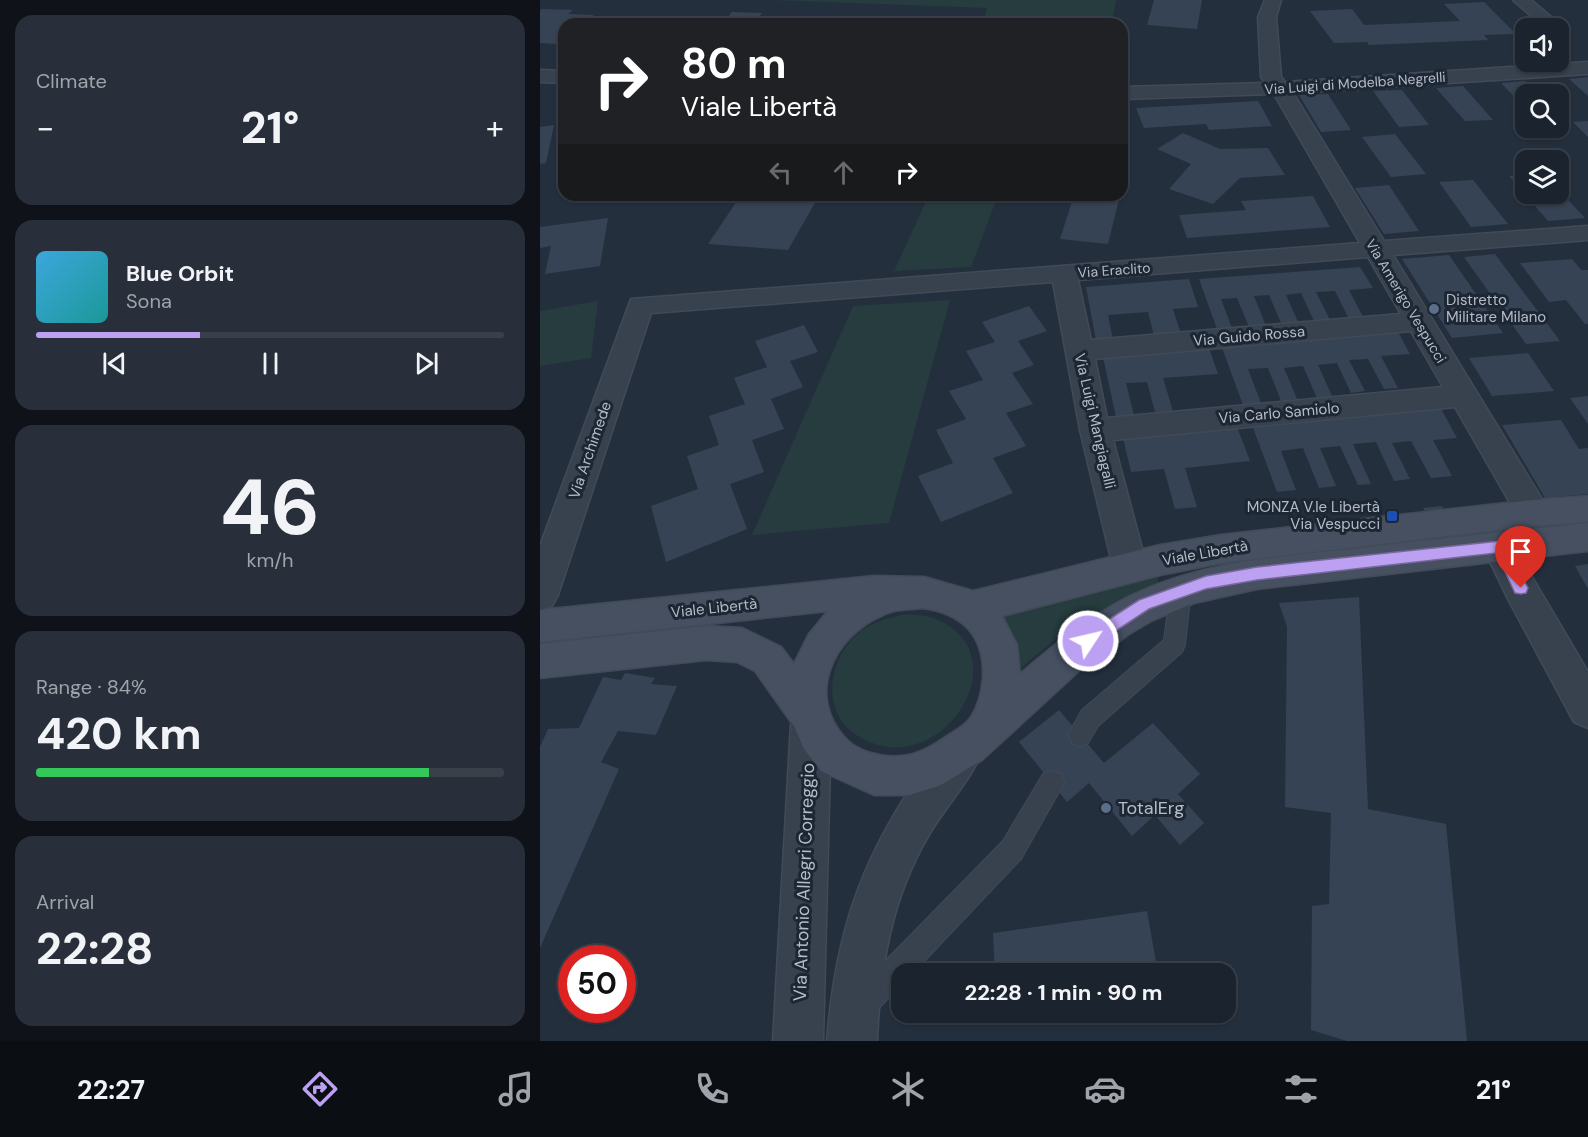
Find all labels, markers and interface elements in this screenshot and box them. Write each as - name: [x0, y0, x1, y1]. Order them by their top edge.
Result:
- map controls: [1515, 18, 1569, 204]
- button: sound: [1515, 18, 1569, 72]
- text: 80 m: [681, 36, 787, 91]
- icon: right: [582, 42, 660, 120]
- text: Climate: [36, 68, 107, 94]
- street label: Via Luigi di Modelba Negrelli: [1264, 68, 1446, 98]
- button: search: [1515, 84, 1569, 138]
- text: Viale Libertà: [681, 89, 837, 124]
- text: 21°: [241, 98, 299, 157]
- text: −: [36, 106, 54, 149]
- text: +: [486, 106, 504, 149]
- button: layers: [1515, 150, 1569, 204]
- icon: left: [764, 156, 797, 189]
- icon: ahead: [827, 156, 860, 189]
- icon: right: [890, 156, 923, 189]
- street label: Via Amerigo Vespucci: [1362, 236, 1450, 366]
- street label: Via Eraclito: [1077, 258, 1151, 282]
- text: Blue Orbit: [126, 259, 234, 288]
- text: Sona: [126, 288, 172, 314]
- place label: Distretto Militare Milano: [1446, 290, 1546, 327]
- marker: Distretto Militare Milano: [1427, 302, 1441, 316]
- street label: Via Guido Rossa: [1192, 321, 1306, 351]
- icon: previous: [98, 347, 131, 380]
- icon: pause: [254, 347, 287, 380]
- icon: next: [410, 347, 443, 380]
- street label: Via Luigi Mangiagalli: [1070, 351, 1120, 491]
- street label: Via Carlo Samiolo: [1218, 398, 1340, 428]
- street label: Via Archimede: [564, 399, 616, 501]
- text: 46: [220, 457, 320, 558]
- place label: MONZA V.le Libertà Via Vespucci: [1247, 497, 1380, 534]
- marker: MONZA V.le Libertà Via Vespucci: [1385, 509, 1399, 523]
- pin: [1495, 526, 1546, 588]
- icon: arrive: [1504, 535, 1537, 568]
- street label: Viale Libertà: [1161, 536, 1249, 570]
- text: km/h: [246, 547, 294, 573]
- street label: Viale Libertà: [670, 594, 758, 622]
- position arrow: [1056, 609, 1120, 673]
- text: Range · 84%: [36, 674, 147, 700]
- text: 420 km: [36, 704, 202, 763]
- street label: Via Antonio Allegri Correggio: [788, 762, 820, 1002]
- place label: TotalErg: [1118, 796, 1184, 820]
- marker: TotalErg: [1099, 801, 1113, 815]
- text: Arrival: [36, 889, 94, 915]
- text: 22:28: [36, 919, 154, 978]
- speed limit sign: 50: [558, 945, 636, 1023]
- text: 22:28 · 1 min · 90 m: [964, 978, 1163, 1007]
- icon: directions: [299, 1068, 341, 1110]
- icon: music: [495, 1068, 537, 1110]
- icon: phone: [691, 1068, 733, 1110]
- icon: climate: [887, 1068, 929, 1110]
- icon: car: [1084, 1068, 1126, 1110]
- icon: filters: [1280, 1068, 1322, 1110]
- text: 22:27: [77, 1072, 145, 1107]
- text: 21°: [1476, 1072, 1511, 1107]

